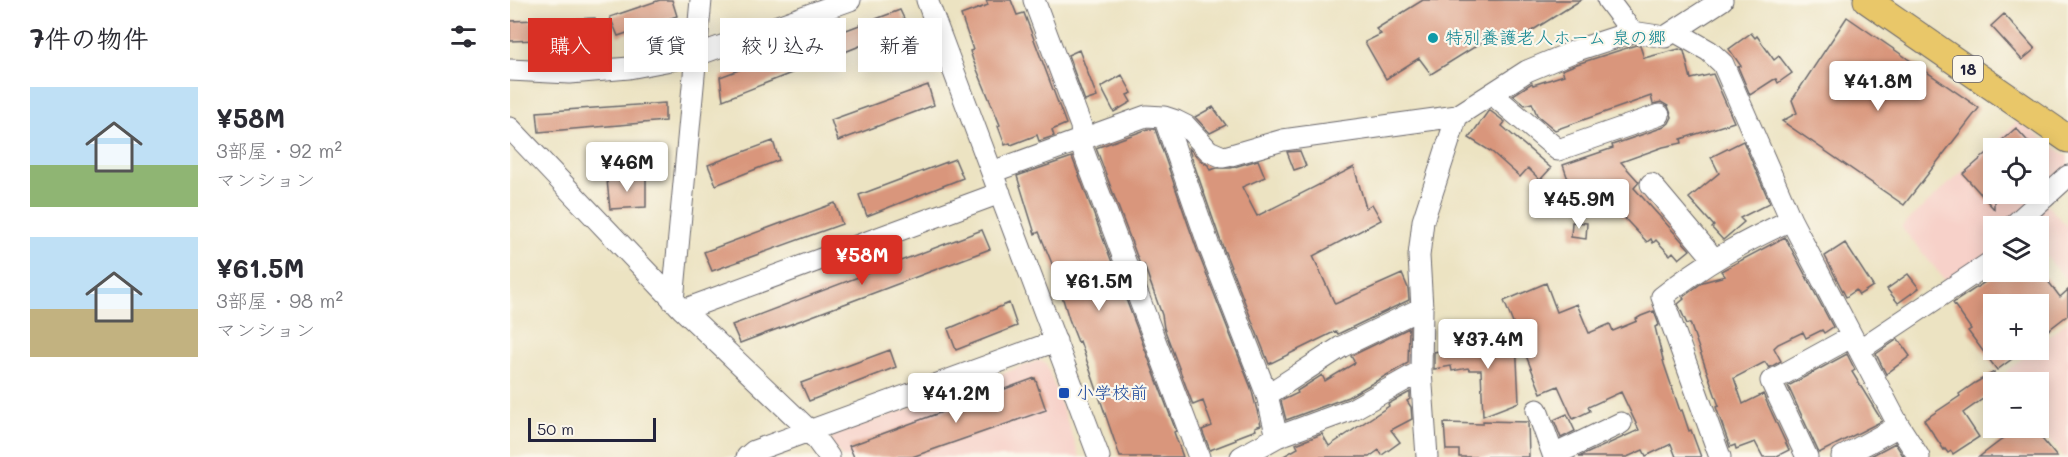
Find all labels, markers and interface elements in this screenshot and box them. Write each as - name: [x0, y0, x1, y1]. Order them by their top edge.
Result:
- chip: 購入: [528, 18, 612, 72]
- chip: 賃貸: [624, 18, 708, 72]
- chip: 絞り込み: [720, 18, 846, 72]
- chip: 新着: [858, 18, 942, 72]
- icon: filters: [447, 20, 480, 53]
- text: 7件の物件: [30, 21, 148, 55]
- place label: 特別養護老人ホーム 泉の郷: [1445, 25, 1666, 49]
- marker: 特別養護老人ホーム 泉の郷: [1426, 31, 1440, 45]
- road number: 18: [1953, 56, 1983, 82]
- pin: ¥41.8M: [1829, 61, 1927, 112]
- text: ¥41.8M: [1843, 67, 1913, 93]
- text: ¥58M: [216, 101, 285, 135]
- icon: home: [78, 111, 150, 183]
- text: 3部屋 · 92 m²: [216, 137, 342, 163]
- map controls: [1983, 138, 2049, 438]
- button: locate: [1983, 138, 2049, 204]
- pin: ¥46M: [591, 142, 663, 193]
- text: ¥46M: [600, 148, 654, 174]
- text: マンション: [216, 166, 315, 192]
- pin: ¥45.9M: [1530, 179, 1628, 230]
- text: ¥45.9M: [1543, 185, 1615, 211]
- button: layers: [1983, 216, 2049, 282]
- pin: ¥58M: [826, 235, 898, 286]
- text: ¥58M: [835, 241, 889, 267]
- text: ¥61.5M: [216, 251, 305, 285]
- icon: home: [78, 261, 150, 333]
- pin: ¥61.5M: [1050, 261, 1148, 312]
- text: ¥61.5M: [1065, 267, 1133, 293]
- text: 3部屋 · 98 m²: [216, 287, 343, 313]
- button: +: [1983, 294, 2049, 360]
- text: マンション: [216, 316, 315, 342]
- pin: ¥37.4M: [1439, 319, 1537, 370]
- text: ¥37.4M: [1452, 325, 1524, 351]
- button: −: [1983, 372, 2049, 438]
- pin: ¥41.2M: [907, 373, 1005, 424]
- text: ¥41.2M: [922, 379, 990, 405]
- place label: 小学校前: [1076, 380, 1148, 404]
- marker: 小学校前: [1057, 386, 1071, 400]
- scale bar: [528, 415, 656, 442]
- text: 50 m: [537, 418, 574, 439]

